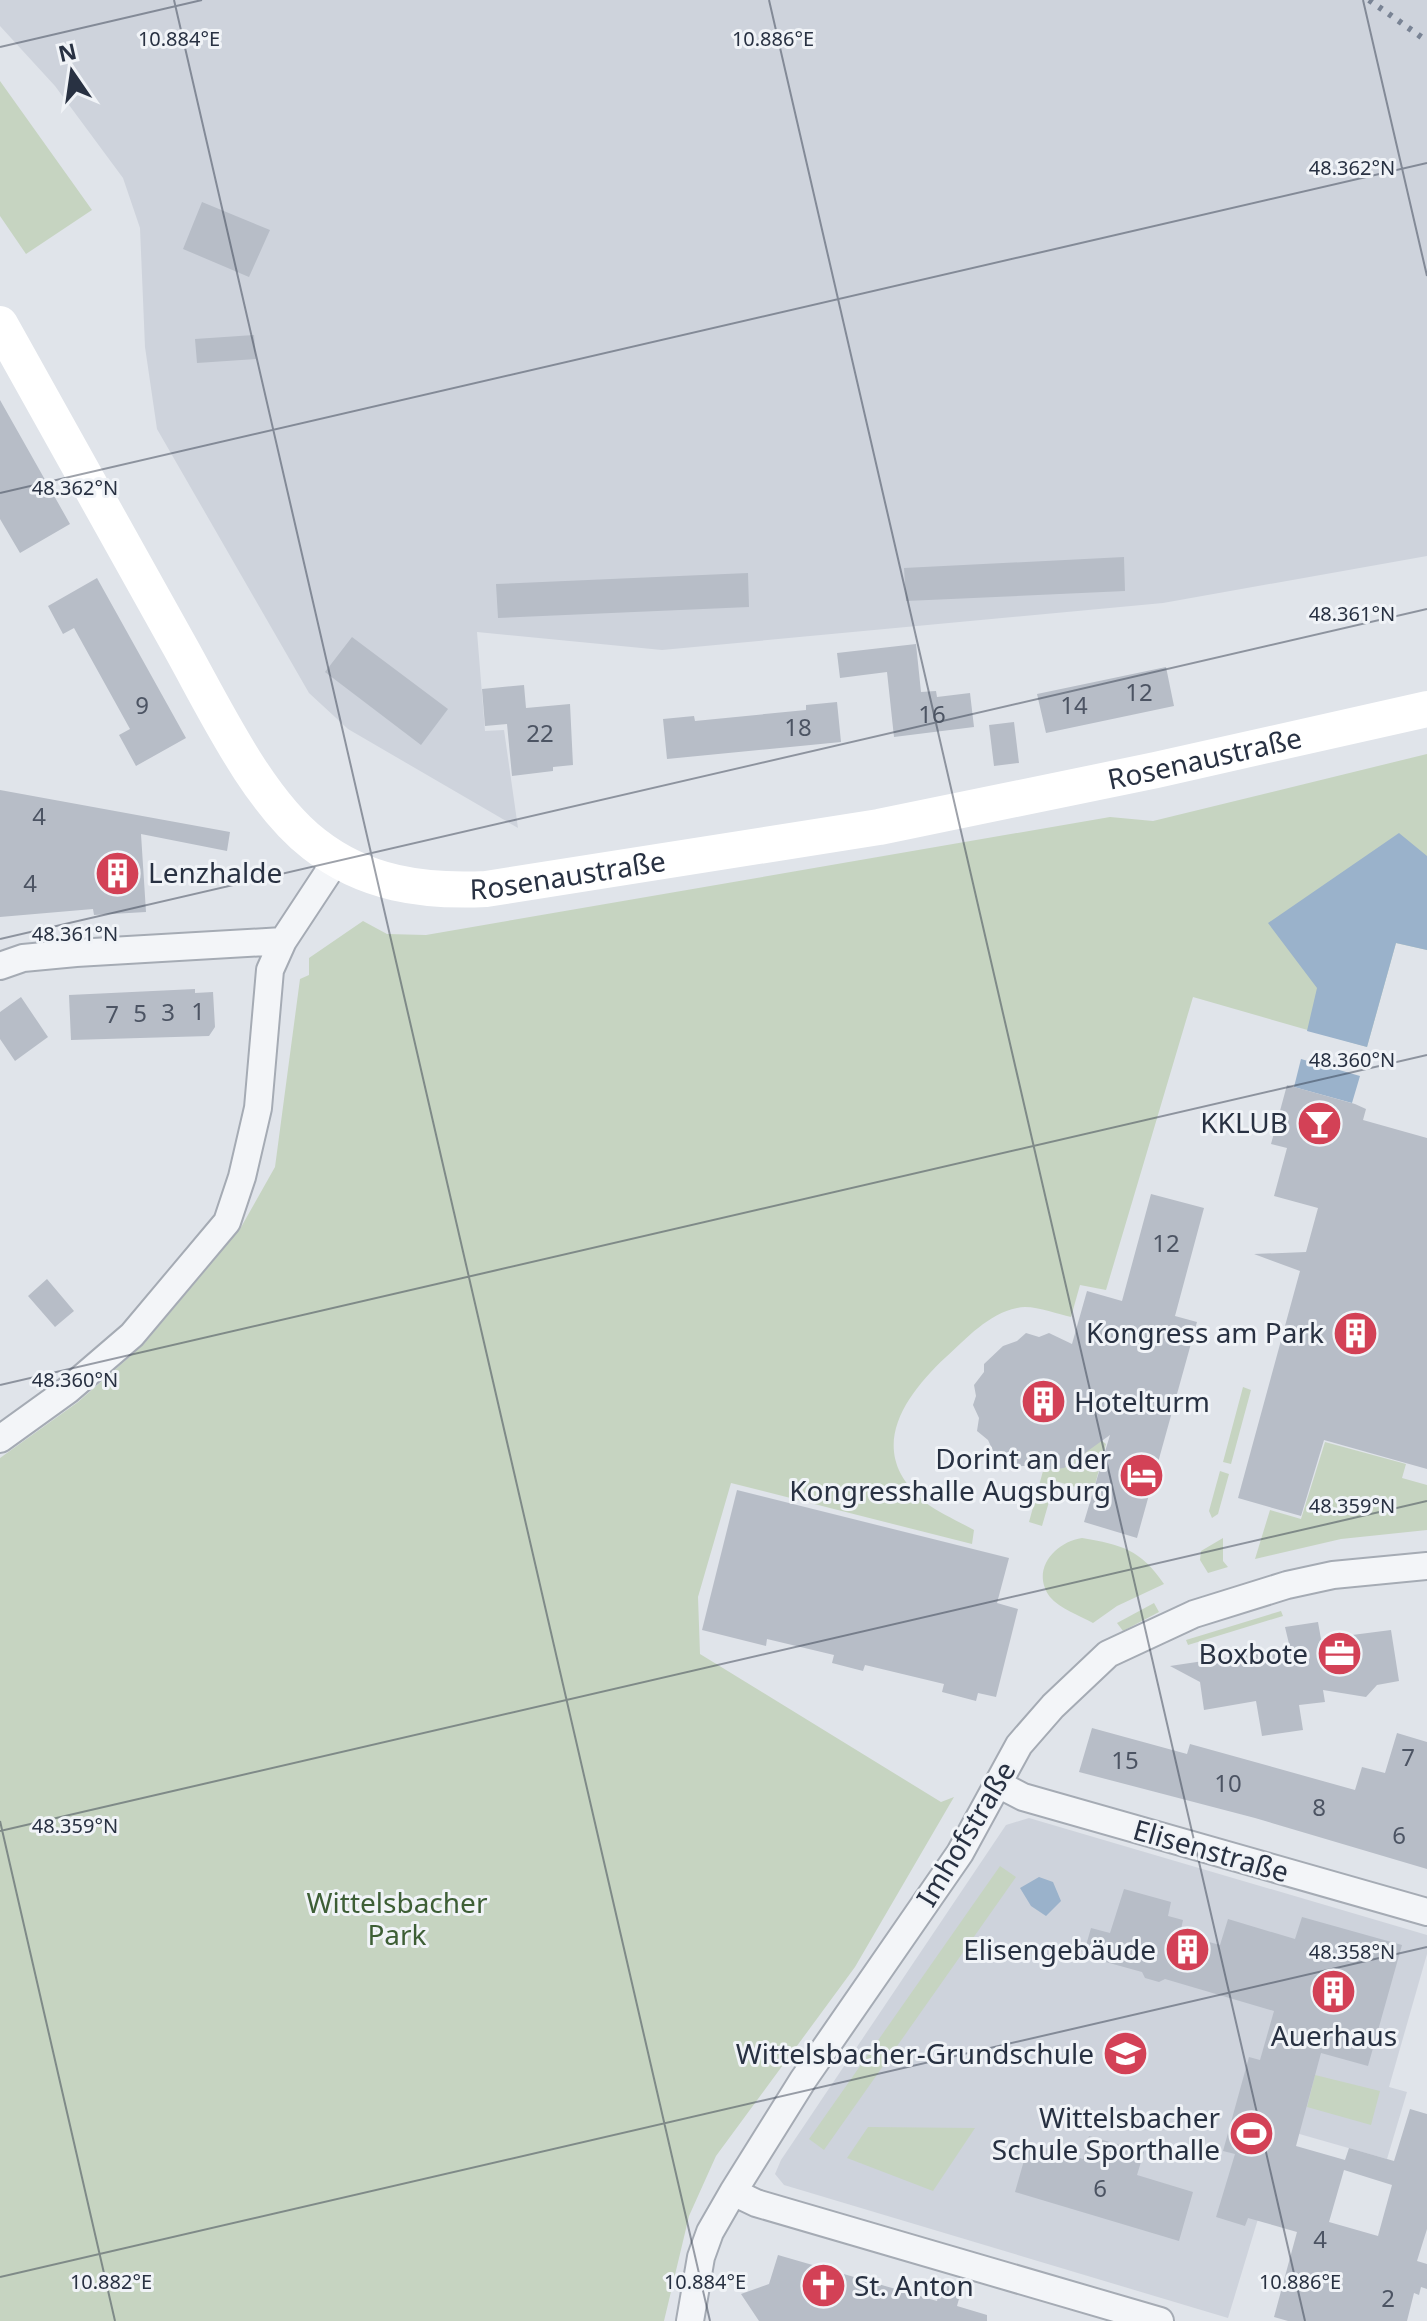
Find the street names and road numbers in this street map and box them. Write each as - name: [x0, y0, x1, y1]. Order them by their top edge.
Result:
- street label: Rosenaustraße: [1104, 718, 1305, 797]
- street label: Rosenaustraße: [469, 841, 668, 908]
- street label: Imhofstraße: [907, 1754, 1023, 1913]
- street label: Elisenstraße: [1129, 1810, 1294, 1890]

